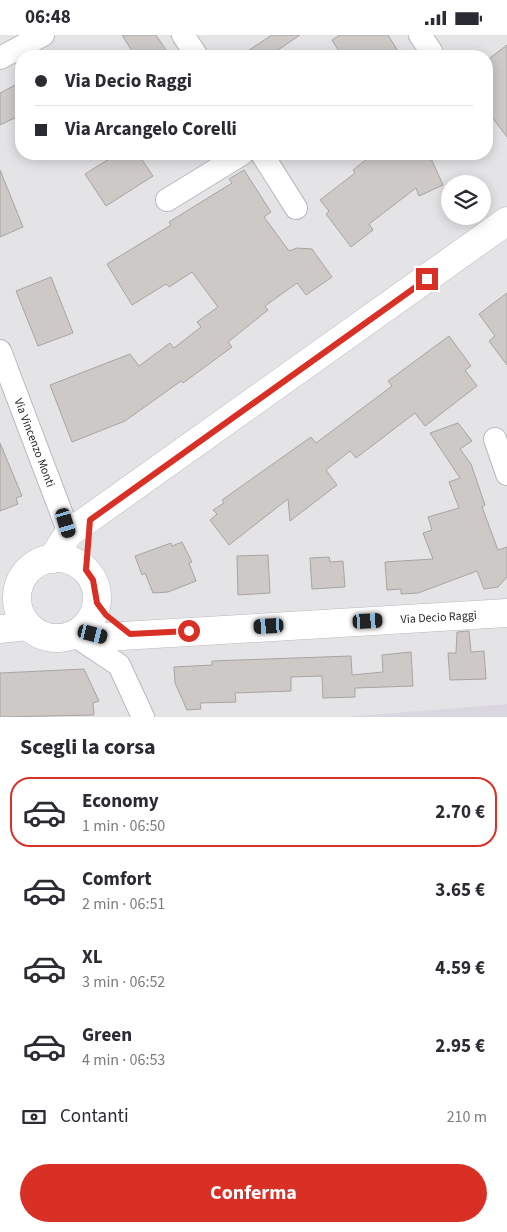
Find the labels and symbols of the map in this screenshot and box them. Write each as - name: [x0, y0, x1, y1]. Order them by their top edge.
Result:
- route end: [416, 268, 438, 290]
- street label: Via Vincenzo Monti: [10, 396, 59, 490]
- car: [54, 506, 77, 540]
- street label: Via Decio Raggi: [400, 607, 477, 628]
- car: [352, 613, 383, 629]
- car: [253, 618, 284, 634]
- route start: [178, 620, 200, 642]
- car: [76, 623, 109, 645]

